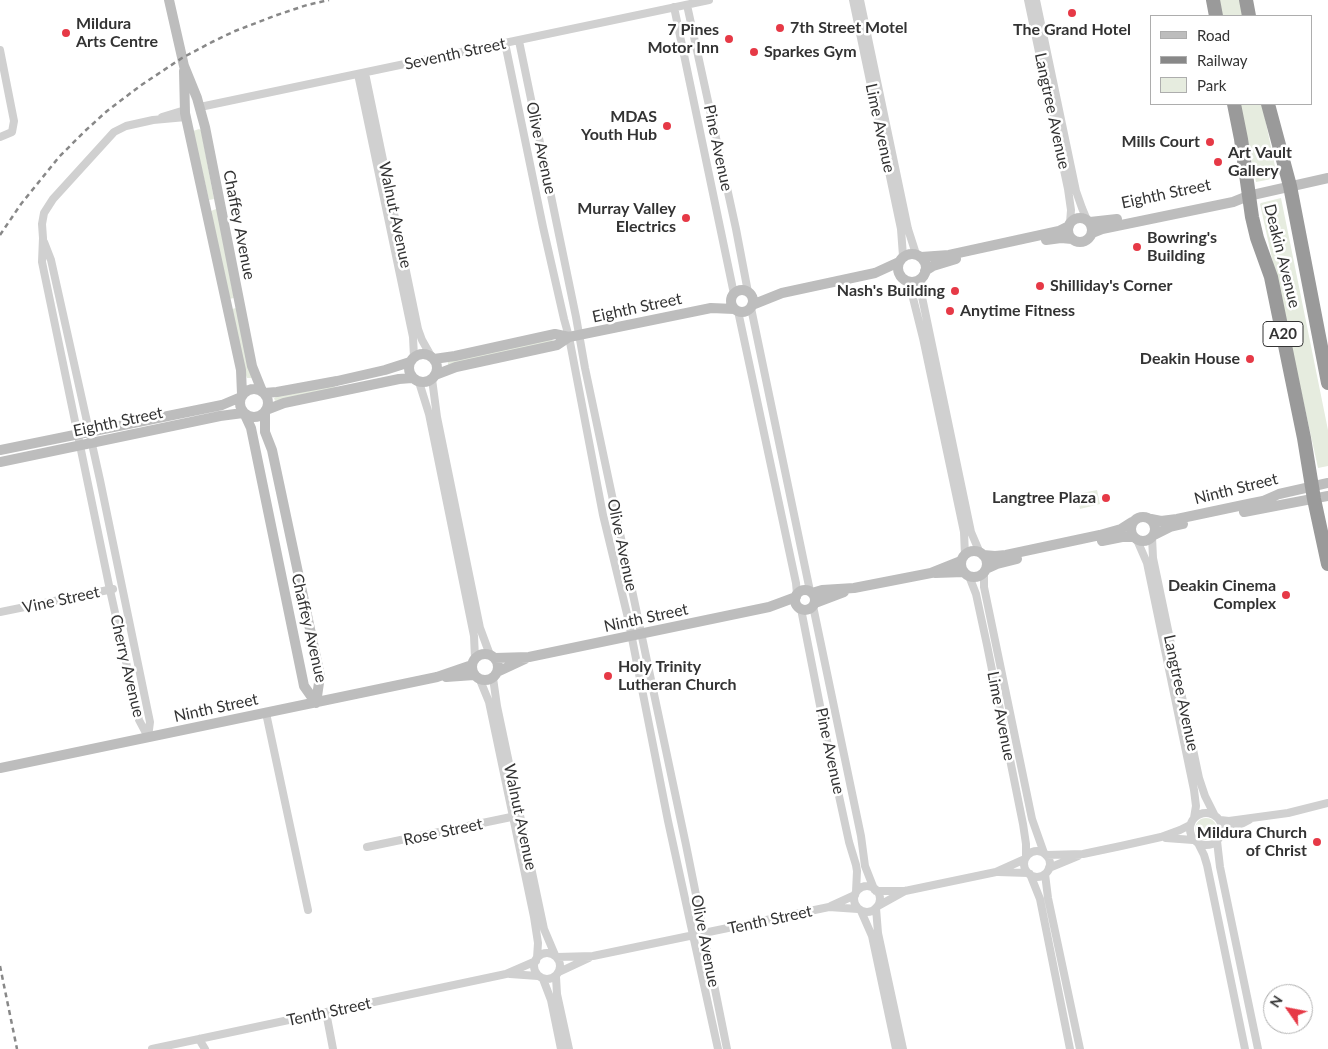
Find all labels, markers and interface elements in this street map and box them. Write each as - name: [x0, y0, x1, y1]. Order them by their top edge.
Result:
- marker: The Grand Hotel: [1066, 7, 1078, 19]
- place label: Mildura Arts Centre: [76, 14, 158, 52]
- legend: [1150, 15, 1313, 105]
- place label: 7th Street Motel: [790, 18, 907, 38]
- place label: 7 Pines Motor Inn: [647, 20, 719, 58]
- place label: The Grand Hotel: [1013, 20, 1131, 40]
- marker: 7th Street Motel: [774, 22, 786, 34]
- text: Road: [1197, 26, 1230, 44]
- marker: Mildura Arts Centre: [60, 27, 72, 39]
- marker: 7 Pines Motor Inn: [723, 33, 735, 45]
- street label: Seventh Street: [403, 34, 507, 74]
- place label: Sparkes Gym: [764, 42, 857, 62]
- marker: Sparkes Gym: [748, 46, 760, 58]
- street label: Langtree Avenue: [1030, 51, 1074, 171]
- text: Railway: [1197, 51, 1248, 69]
- text: Park: [1197, 76, 1226, 94]
- street label: Lime Avenue: [861, 82, 899, 174]
- street label: Olive Avenue: [522, 100, 560, 196]
- street label: Pine Avenue: [699, 103, 737, 193]
- place label: MDAS Youth Hub: [581, 107, 657, 145]
- marker: MDAS Youth Hub: [661, 120, 673, 132]
- place label: Mills Court: [1122, 132, 1200, 152]
- marker: Mills Court: [1204, 136, 1216, 148]
- place label: Art Vault Gallery: [1228, 143, 1292, 181]
- marker: Art Vault Gallery: [1212, 156, 1224, 168]
- street label: Walnut Avenue: [374, 160, 416, 270]
- street label: Chaffey Avenue: [219, 168, 259, 282]
- street label: Eighth Street: [1119, 175, 1213, 213]
- place label: Murray Valley Electrics: [577, 199, 676, 237]
- street label: Deakin Avenue: [1260, 202, 1304, 310]
- marker: Murray Valley Electrics: [680, 212, 692, 224]
- place label: Bowring's Building: [1147, 228, 1217, 266]
- marker: Bowring's Building: [1131, 241, 1143, 253]
- place label: Shilliday's Corner: [1050, 276, 1172, 296]
- marker: Shilliday's Corner: [1034, 280, 1046, 292]
- place label: Nash's Building: [837, 281, 945, 301]
- marker: Nash's Building: [949, 285, 961, 297]
- street label: Eighth Street: [590, 289, 684, 327]
- place label: Anytime Fitness: [960, 301, 1075, 321]
- marker: Anytime Fitness: [944, 305, 956, 317]
- road number: A20: [1263, 322, 1303, 346]
- place label: Deakin House: [1140, 349, 1240, 369]
- marker: Deakin House: [1244, 353, 1256, 365]
- street label: Eighth Street: [71, 403, 165, 441]
- street label: Ninth Street: [1192, 469, 1280, 509]
- place label: Langtree Plaza: [992, 488, 1096, 508]
- marker: Langtree Plaza: [1100, 492, 1112, 504]
- street label: Olive Avenue: [603, 497, 641, 593]
- street label: Chaffey Avenue: [287, 572, 331, 684]
- place label: Deakin Cinema Complex: [1168, 576, 1276, 614]
- street label: Vine Street: [21, 582, 101, 618]
- marker: Deakin Cinema Complex: [1280, 589, 1292, 601]
- street label: Ninth Street: [602, 600, 690, 636]
- street label: Cherry Avenue: [106, 613, 148, 719]
- street label: Langtree Avenue: [1159, 633, 1203, 753]
- place label: Holy Trinity Lutheran Church: [618, 657, 737, 695]
- marker: Holy Trinity Lutheran Church: [602, 670, 614, 682]
- street label: Lime Avenue: [983, 670, 1019, 762]
- street label: Ninth Street: [172, 690, 260, 726]
- street label: Pine Avenue: [811, 706, 849, 796]
- street label: Walnut Avenue: [499, 762, 541, 872]
- street label: Rose Street: [402, 814, 484, 850]
- place label: Mildura Church of Christ: [1197, 823, 1307, 861]
- marker: Mildura Church of Christ: [1311, 836, 1323, 848]
- street label: Olive Avenue: [687, 893, 723, 989]
- street label: Tenth Street: [726, 902, 814, 938]
- north arrow: [1263, 984, 1313, 1034]
- text: N: [1266, 992, 1286, 1010]
- street label: Tenth Street: [285, 994, 373, 1030]

